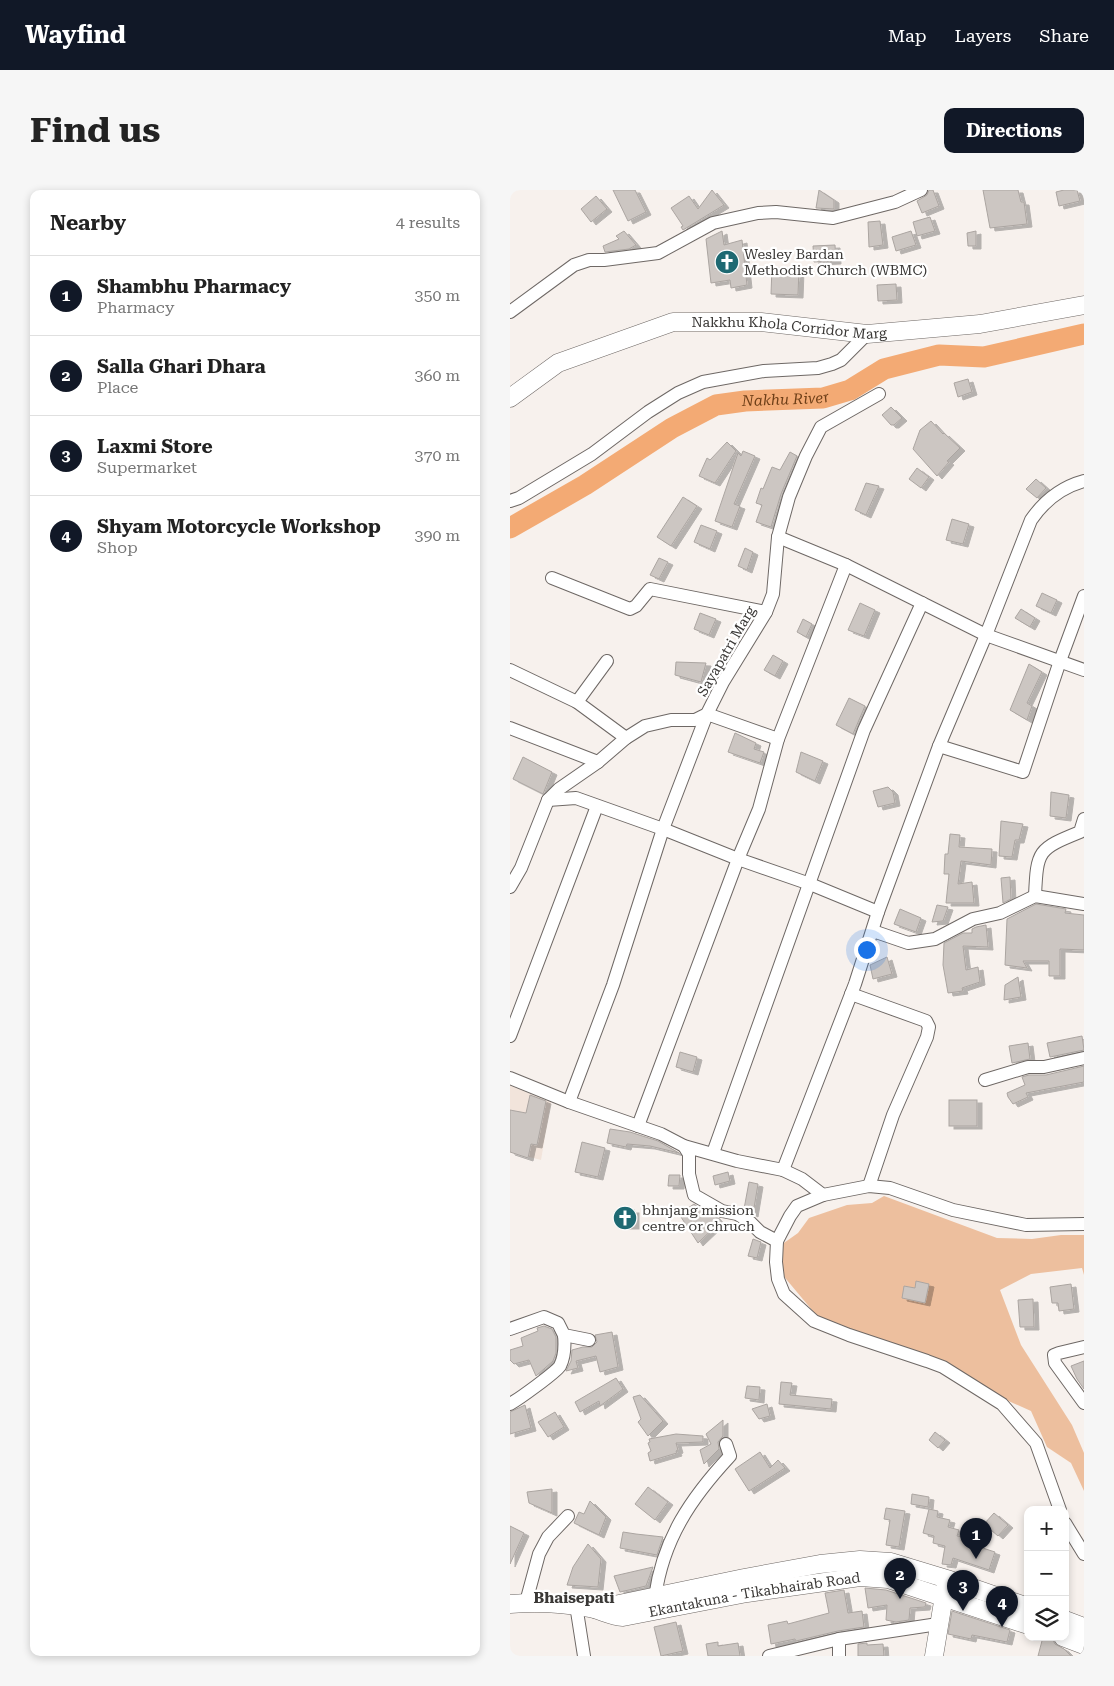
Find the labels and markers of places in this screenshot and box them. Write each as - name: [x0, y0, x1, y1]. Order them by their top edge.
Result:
- place label: Wesley Bardan Methodist Church (WBMC): [744, 246, 927, 278]
- church icon: Wesley Bardan Methodist Church (WBMC): [714, 249, 740, 275]
- place label: bhnjang mission centre or chruch: [642, 1202, 755, 1234]
- church icon: bhnjang mission centre or chruch: [612, 1205, 638, 1231]
- pin: 1: [960, 1518, 992, 1559]
- pin: 2: [884, 1558, 916, 1599]
- pin: 3: [947, 1570, 979, 1611]
- pin: 4: [986, 1586, 1018, 1627]

